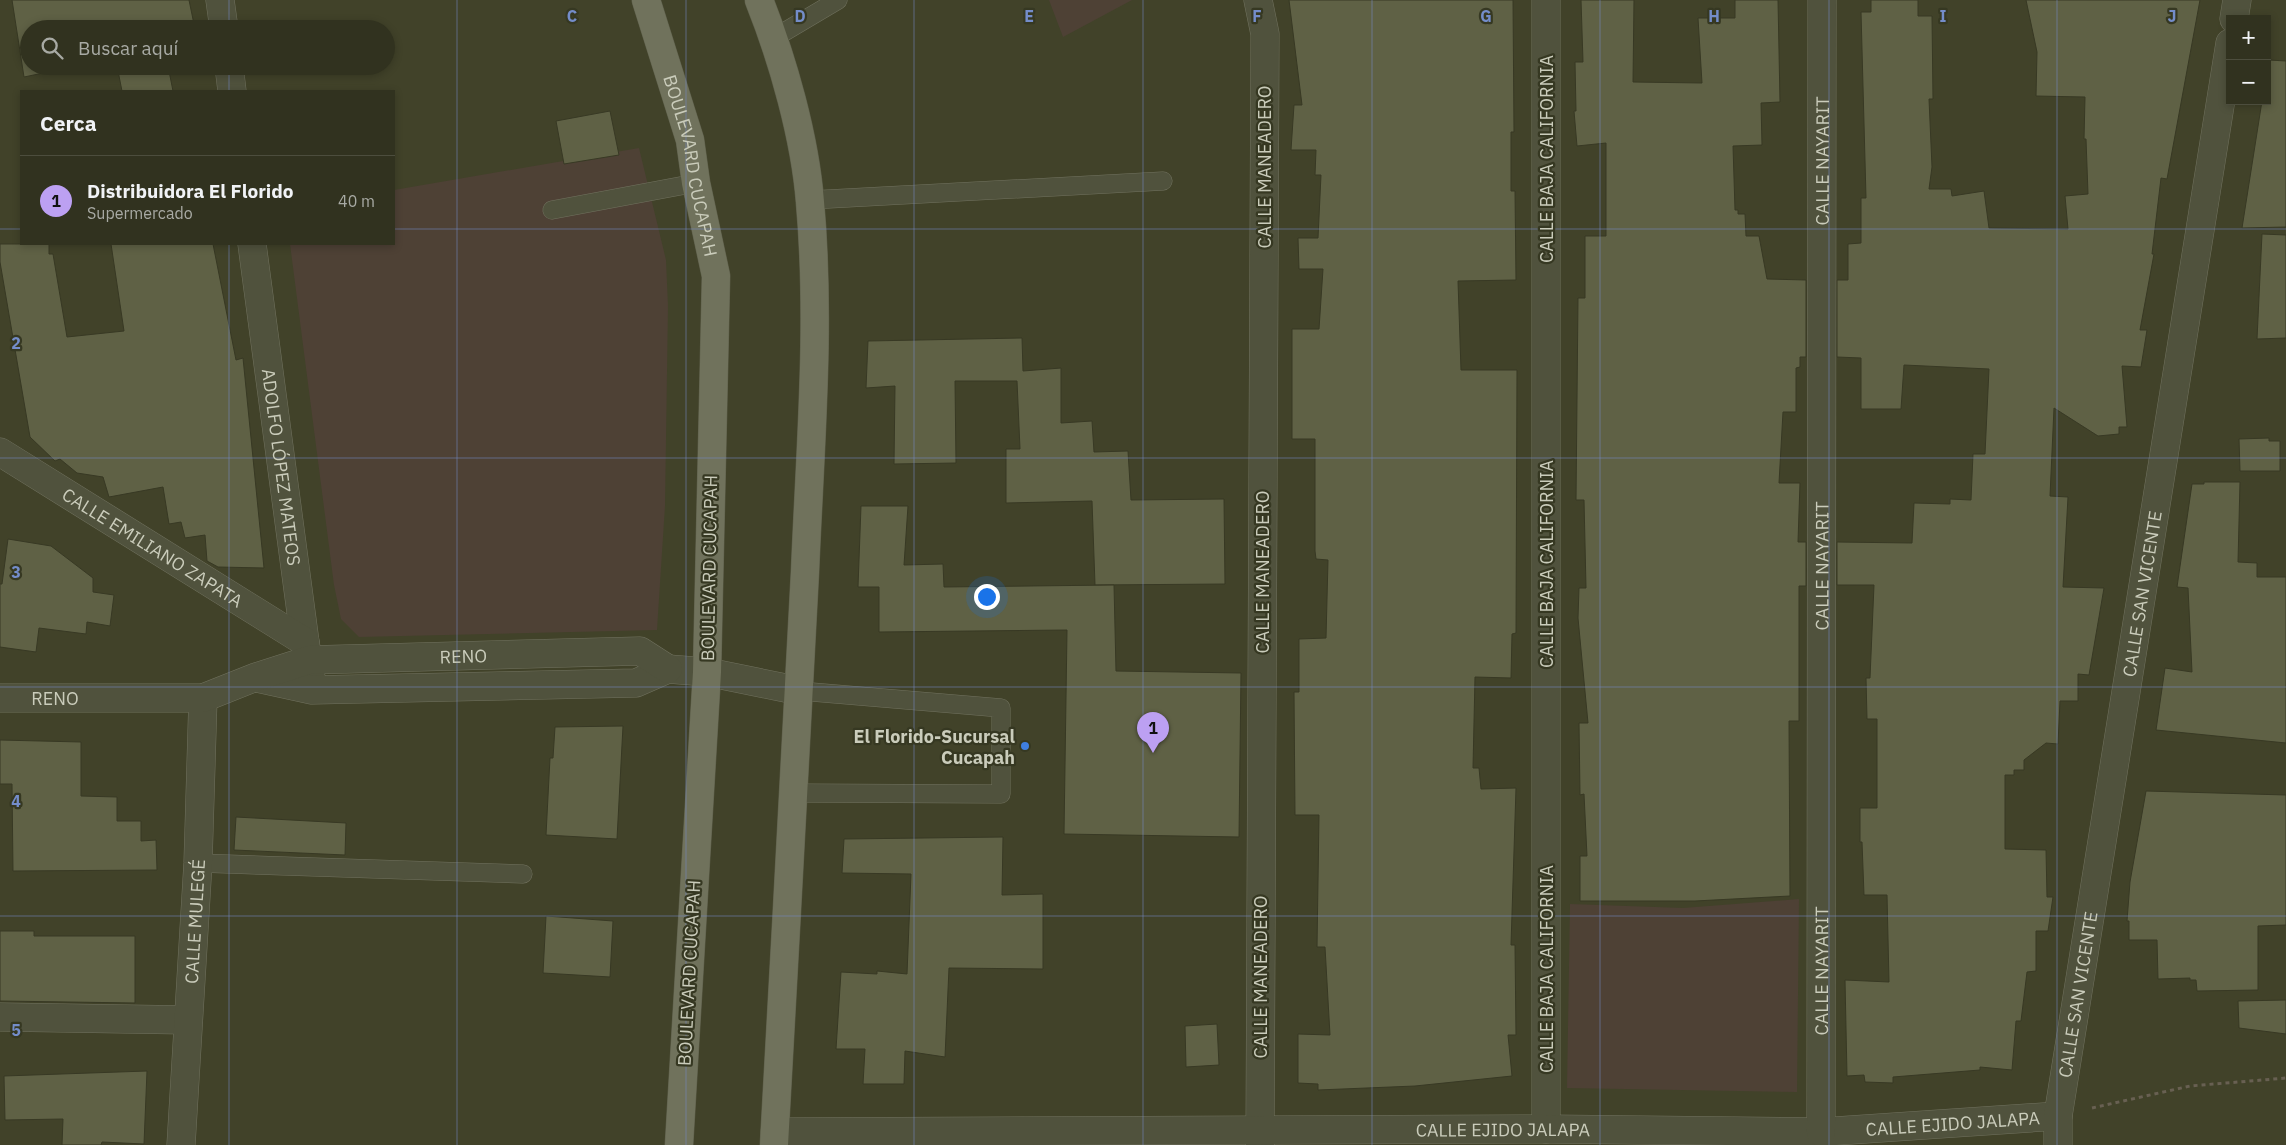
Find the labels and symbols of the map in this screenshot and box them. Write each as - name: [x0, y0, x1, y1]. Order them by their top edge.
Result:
- text: C: [567, 6, 577, 26]
- text: D: [794, 6, 806, 26]
- text: E: [1024, 6, 1034, 26]
- text: F: [1252, 6, 1262, 26]
- text: G: [1480, 6, 1492, 26]
- text: H: [1708, 6, 1720, 26]
- text: I: [1940, 6, 1947, 26]
- text: J: [2168, 6, 2176, 26]
- street label: CALLE BAJA CALIFORNIA: [1535, 55, 1558, 263]
- street label: BOULEVARD CUCAPAH: [659, 72, 723, 259]
- street label: CALLE MANEADERO: [1253, 85, 1276, 249]
- street label: CALLE NAYARIT: [1810, 96, 1833, 226]
- text: 2: [11, 333, 21, 353]
- street label: ADOLFO LÓPEZ MATEOS: [257, 367, 306, 567]
- street label: CALLE BAJA CALIFORNIA: [1535, 460, 1558, 668]
- street label: BOULEVARD CUCAPAH: [696, 475, 722, 661]
- street label: CALLE EMILIANO ZAPATA: [58, 482, 248, 612]
- street label: CALLE MANEADERO: [1251, 490, 1274, 654]
- street label: CALLE NAYARIT: [1810, 501, 1833, 631]
- street label: CALLE SAN VICENTE: [2117, 509, 2166, 678]
- text: 3: [11, 562, 21, 582]
- your location: [974, 584, 1000, 610]
- street label: RENO: [439, 644, 487, 668]
- street label: RENO: [31, 687, 79, 710]
- pin: 1: [1137, 712, 1169, 753]
- place label: El Florido-Sucursal Cucapah: [854, 725, 1016, 769]
- marker: El Florido-Sucursal Cucapah: [1019, 740, 1031, 752]
- text: 4: [11, 791, 21, 811]
- street label: CALLE MULEGÉ: [179, 858, 210, 984]
- street label: CALLE BAJA CALIFORNIA: [1535, 865, 1558, 1073]
- street label: BOULEVARD CUCAPAH: [673, 879, 705, 1067]
- street label: CALLE MANEADERO: [1249, 895, 1272, 1059]
- street label: CALLE NAYARIT: [1810, 906, 1833, 1036]
- street label: CALLE SAN VICENTE: [2053, 910, 2102, 1079]
- text: 5: [11, 1020, 21, 1040]
- street label: CALLE EJIDO JALAPA: [1865, 1106, 2041, 1140]
- street label: CALLE EJIDO JALAPA: [1416, 1117, 1591, 1141]

